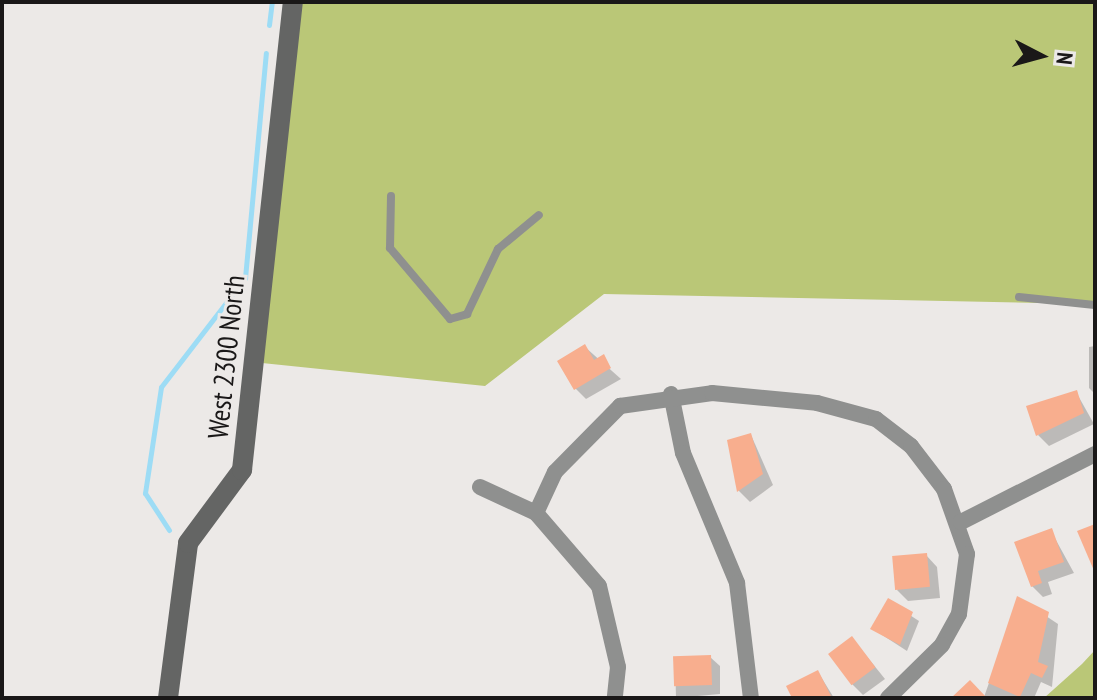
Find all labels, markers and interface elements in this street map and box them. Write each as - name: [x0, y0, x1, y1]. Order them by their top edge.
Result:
- north arrow: [1001, 16, 1081, 96]
- text: N: [1050, 51, 1079, 66]
- street label: West 2300 North: [201, 274, 251, 440]

